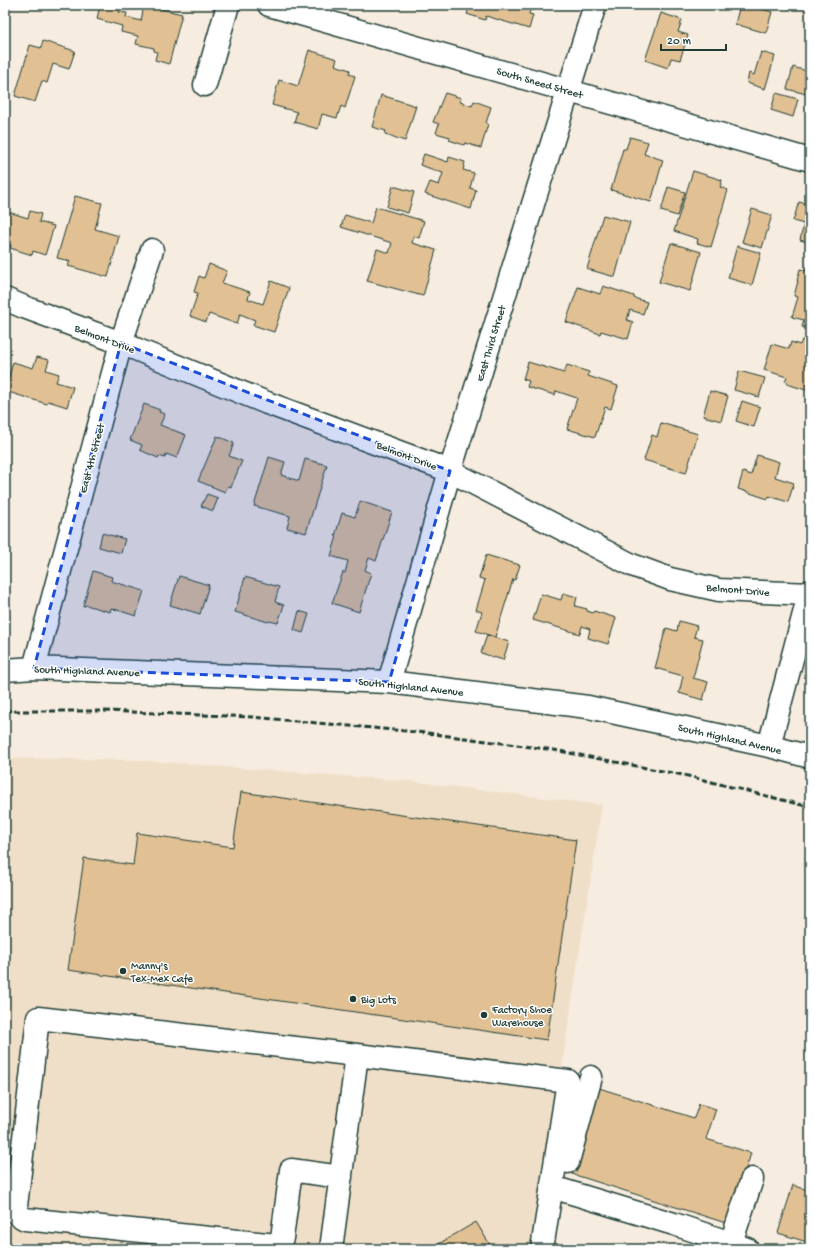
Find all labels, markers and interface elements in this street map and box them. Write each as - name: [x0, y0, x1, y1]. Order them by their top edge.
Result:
- scale bar: [661, 26, 726, 52]
- text: 20 m: [667, 35, 692, 49]
- street label: South Sneed Street: [495, 66, 585, 102]
- street label: East Third Street: [475, 303, 510, 383]
- street label: Belmont Drive: [72, 323, 136, 357]
- street label: East 4th Street: [78, 421, 108, 495]
- street label: Belmont Drive: [374, 440, 438, 474]
- street label: Belmont Drive: [705, 582, 770, 600]
- street label: South Highland Avenue: [34, 664, 140, 680]
- street label: South Highland Avenue: [358, 676, 464, 700]
- street label: South Highland Avenue: [677, 722, 783, 758]
- place label: Manny's Tex-Mex Cafe: [130, 961, 193, 986]
- marker: Manny's Tex-Mex Cafe: [118, 966, 128, 976]
- marker: Big Lots: [348, 994, 358, 1004]
- place label: Big Lots: [360, 995, 397, 1007]
- place label: Factory Shoe Warehouse: [491, 1005, 552, 1030]
- marker: Factory Shoe Warehouse: [479, 1010, 489, 1020]

